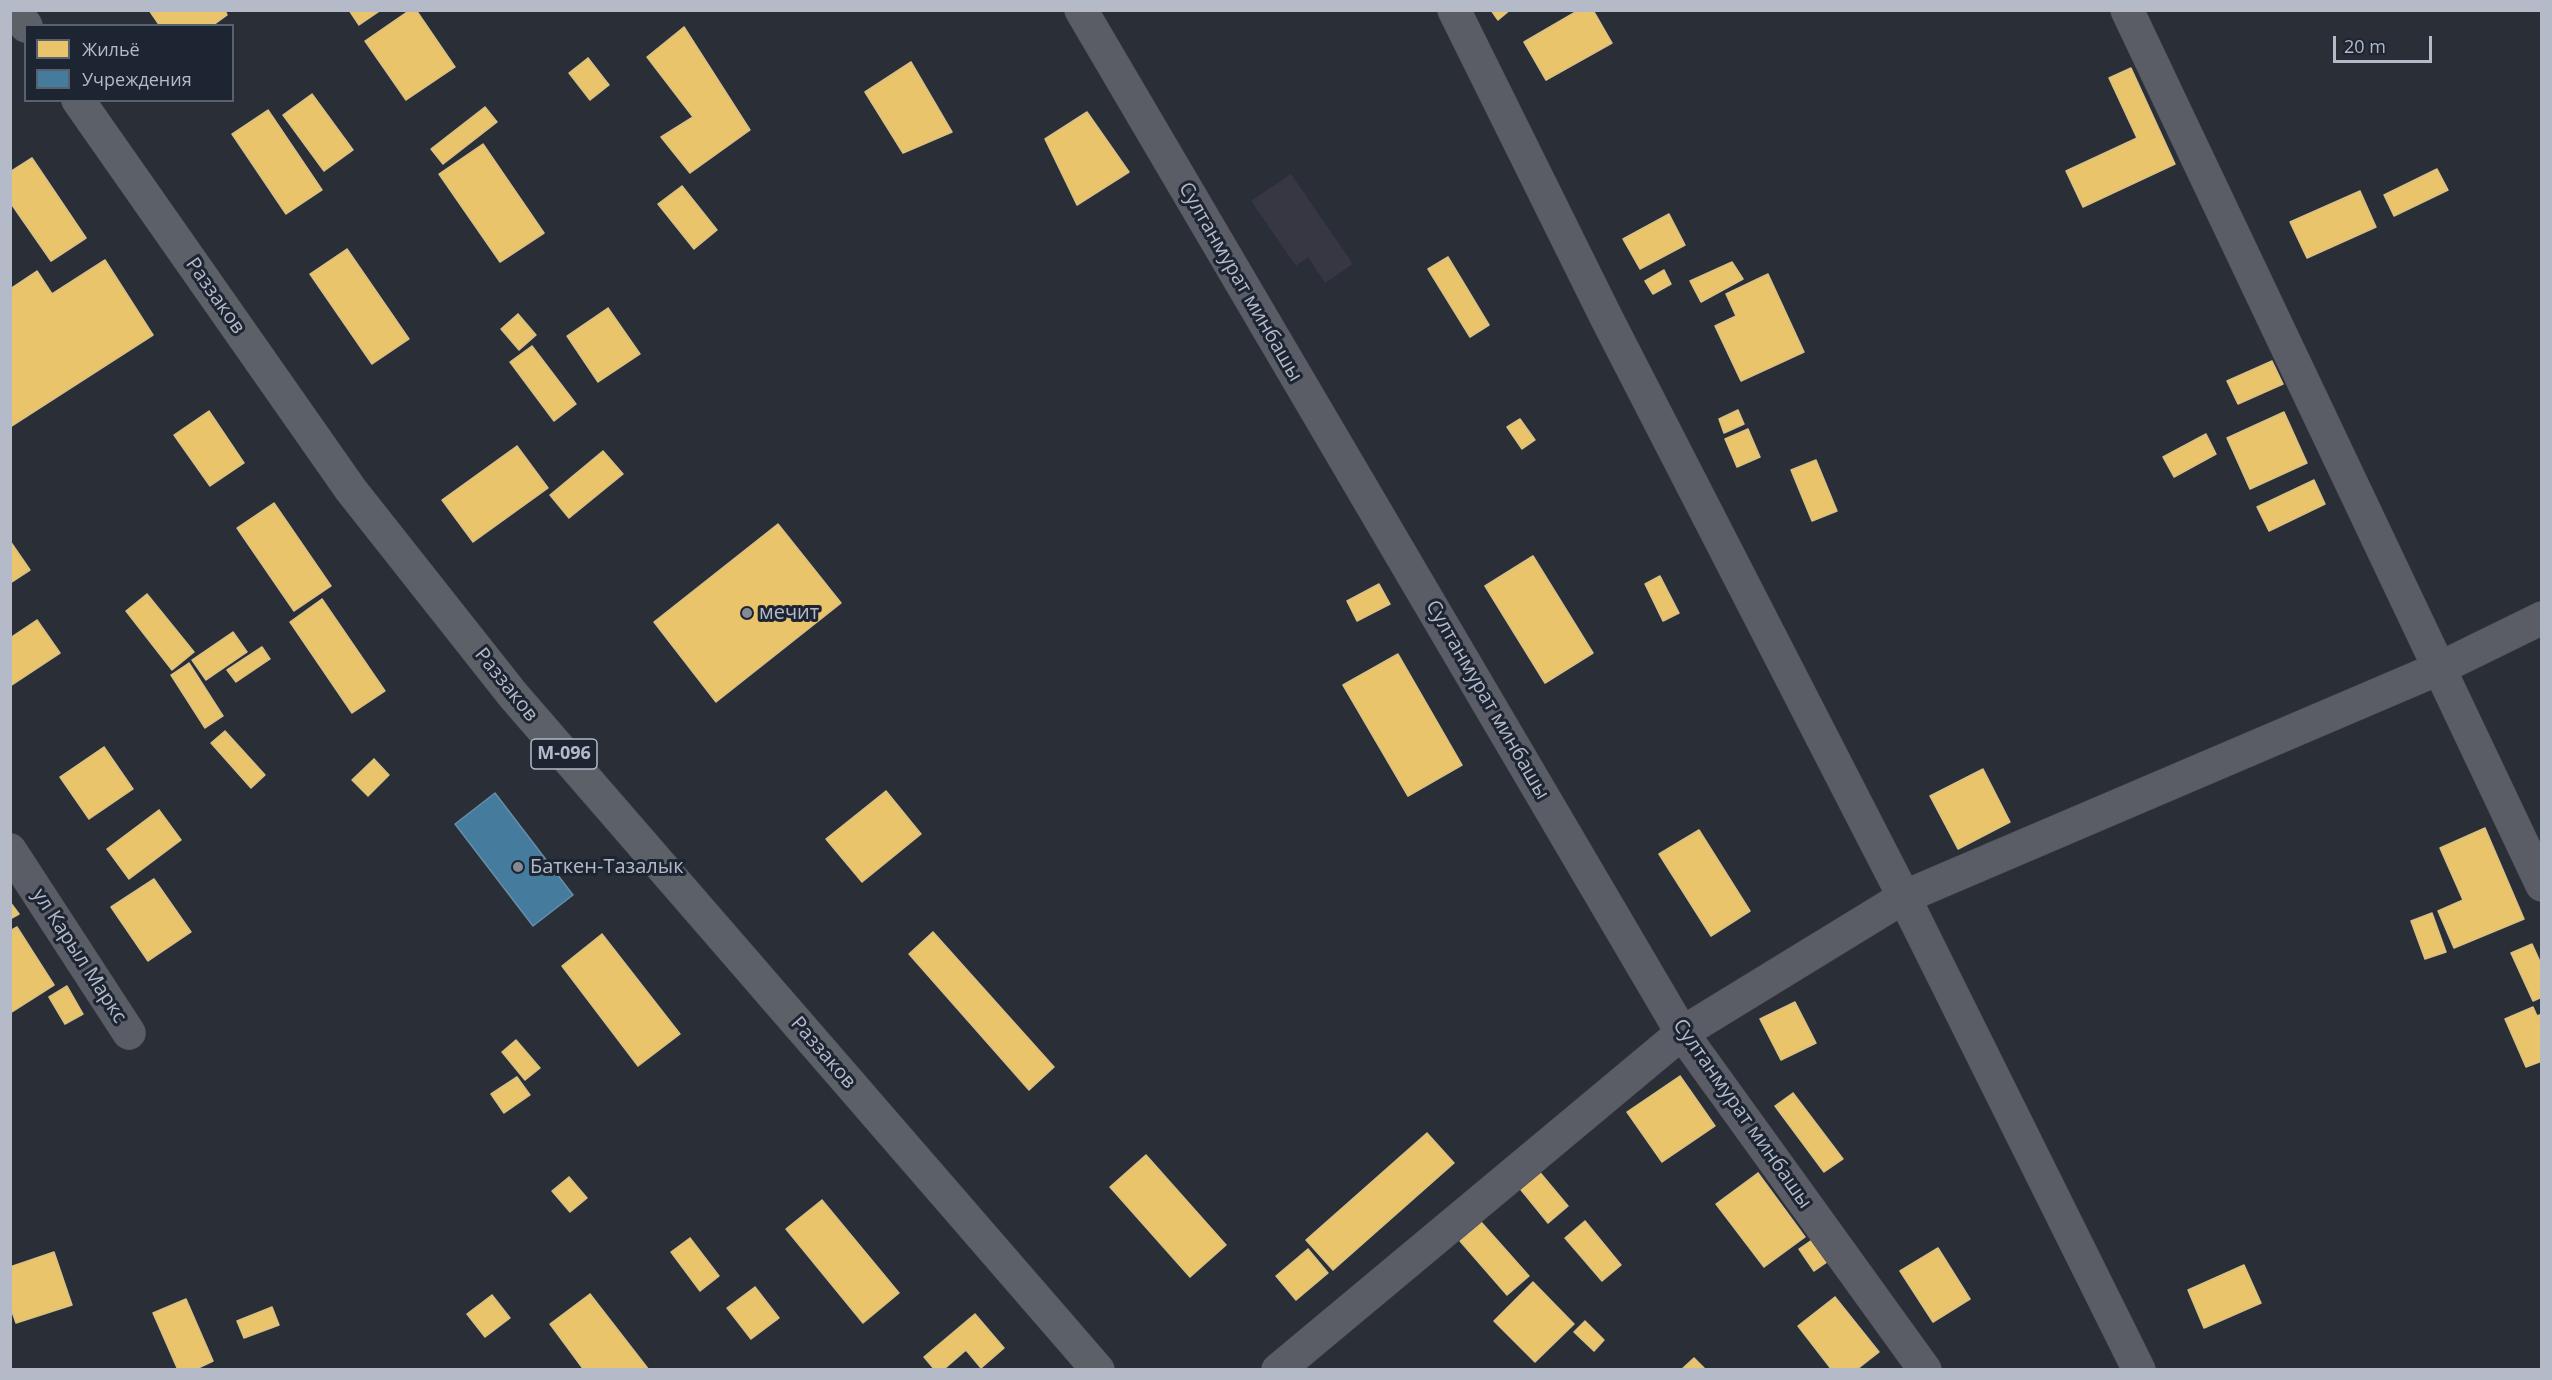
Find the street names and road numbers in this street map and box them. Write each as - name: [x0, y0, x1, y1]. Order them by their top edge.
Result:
- street label: Султанмурат минбашы: [1173, 178, 1307, 386]
- street label: Раззаков: [180, 253, 250, 339]
- street label: Султанмурат минбашы: [1420, 596, 1554, 804]
- street label: Раззаков: [469, 643, 543, 727]
- road number: М-096: [531, 739, 597, 769]
- street label: ул Карыл Маркс: [27, 884, 131, 1028]
- street label: Раззаков: [785, 1012, 861, 1094]
- street label: Султанмурат минбашы: [1667, 1015, 1817, 1213]

